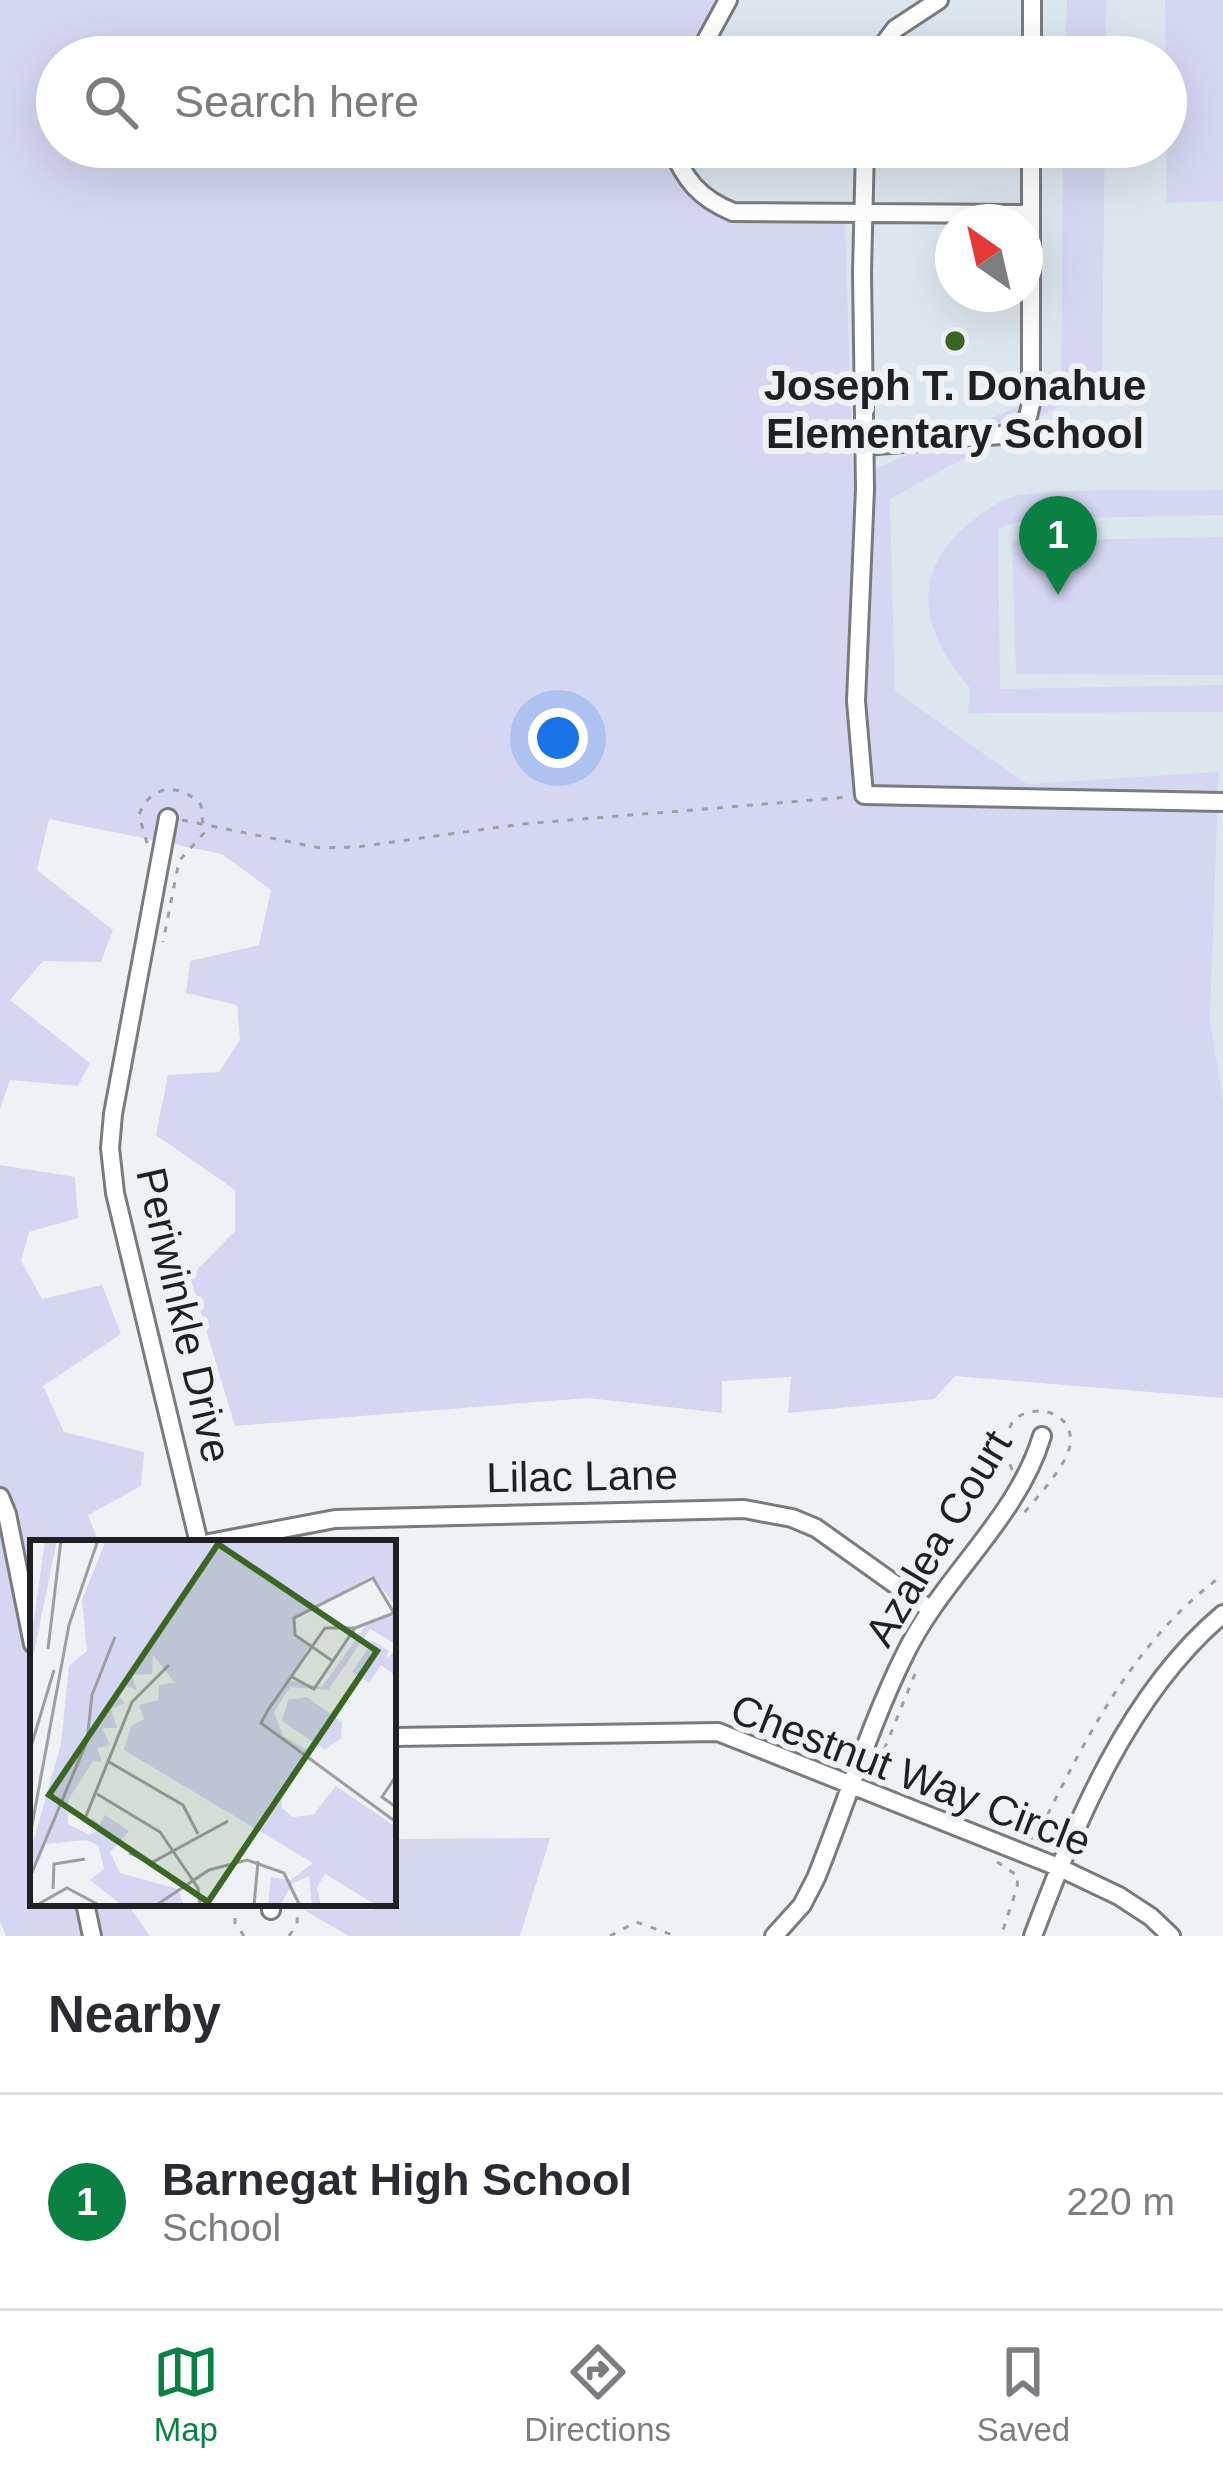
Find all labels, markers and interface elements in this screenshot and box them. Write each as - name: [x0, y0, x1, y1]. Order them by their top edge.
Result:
- search box: [36, 36, 1187, 168]
- icon: search: [78, 69, 144, 135]
- text: Search here: [174, 76, 419, 127]
- north arrow: [935, 204, 1043, 312]
- marker: Joseph T. Donahue Elementary School: [942, 328, 968, 354]
- place label: Joseph T. Donahue Elementary School: [764, 362, 1146, 457]
- pin: 1: [1019, 496, 1097, 595]
- your location: [528, 708, 588, 768]
- street label: Periwinkle Drive: [127, 1163, 241, 1467]
- street label: Azalea Court: [855, 1422, 1021, 1654]
- street label: Lilac Lane: [486, 1451, 678, 1501]
- inset map: [30, 1540, 396, 1906]
- street label: Chestnut Way Circle: [725, 1685, 1097, 1865]
- text: Nearby: [48, 1986, 221, 2043]
- text: Barnegat High School: [162, 2154, 632, 2205]
- text: 1: [76, 2180, 98, 2223]
- text: 220 m: [1067, 2180, 1175, 2223]
- text: School: [162, 2206, 281, 2249]
- tab: Map: [153, 2339, 219, 2449]
- tab: Directions: [524, 2339, 671, 2449]
- tab: Saved: [977, 2339, 1070, 2449]

